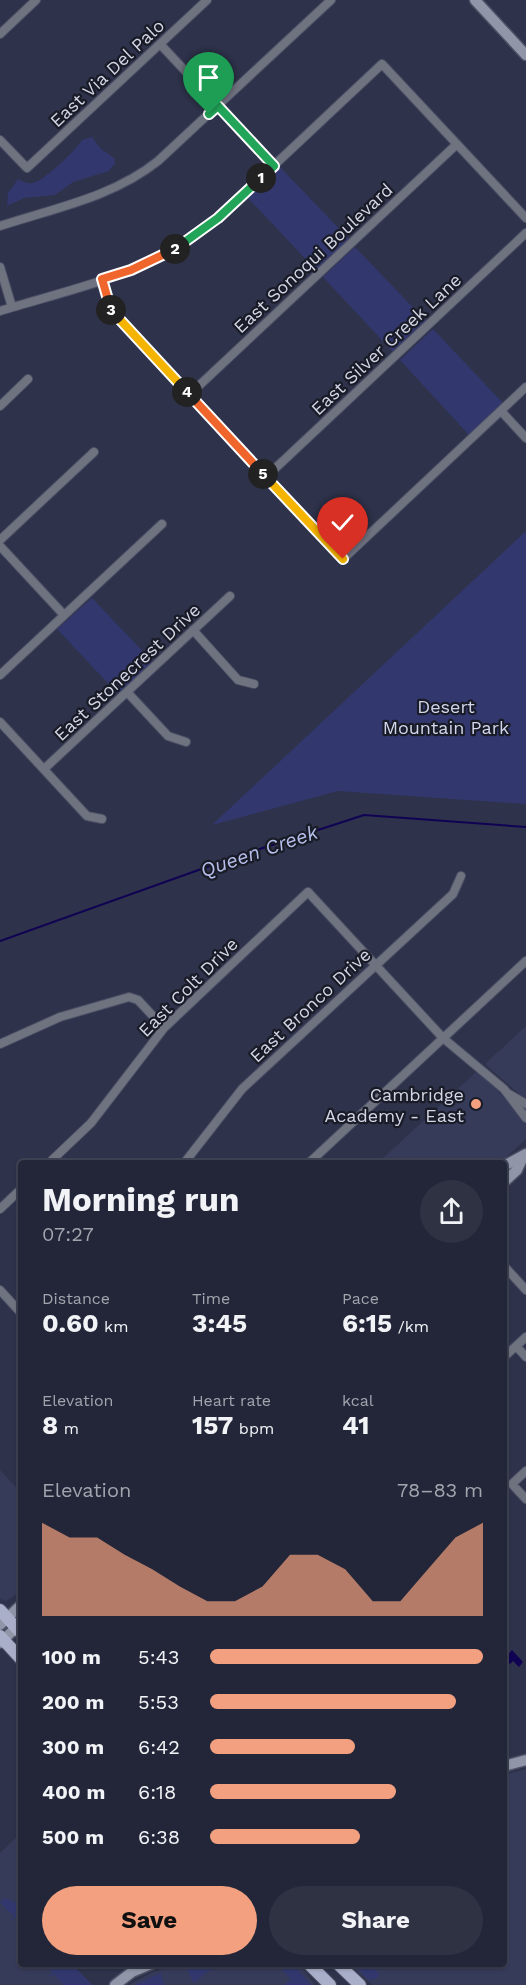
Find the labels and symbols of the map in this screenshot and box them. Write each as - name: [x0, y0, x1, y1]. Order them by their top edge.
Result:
- street label: East Via Del Palo: [46, 15, 168, 131]
- pin: [183, 52, 234, 114]
- pin: 1: [246, 163, 276, 193]
- street label: East Sonoqui Boulevard: [229, 179, 397, 337]
- pin: 2: [160, 234, 190, 264]
- street label: East Silver Creek Lane: [307, 269, 465, 419]
- pin: 3: [96, 295, 126, 325]
- pin: 4: [172, 377, 202, 407]
- pin: 5: [248, 459, 278, 489]
- pin: [317, 497, 368, 559]
- street label: East Stonecrest Drive: [50, 599, 204, 745]
- park label: Desert Mountain Park: [383, 696, 509, 738]
- water label: Queen Creek: [197, 819, 322, 882]
- street label: East Colt Drive: [134, 933, 242, 1041]
- street label: East Bronco Drive: [245, 944, 375, 1066]
- place label: Cambridge Academy - East: [324, 1084, 464, 1126]
- marker: Cambridge Academy - East: [469, 1097, 483, 1111]

